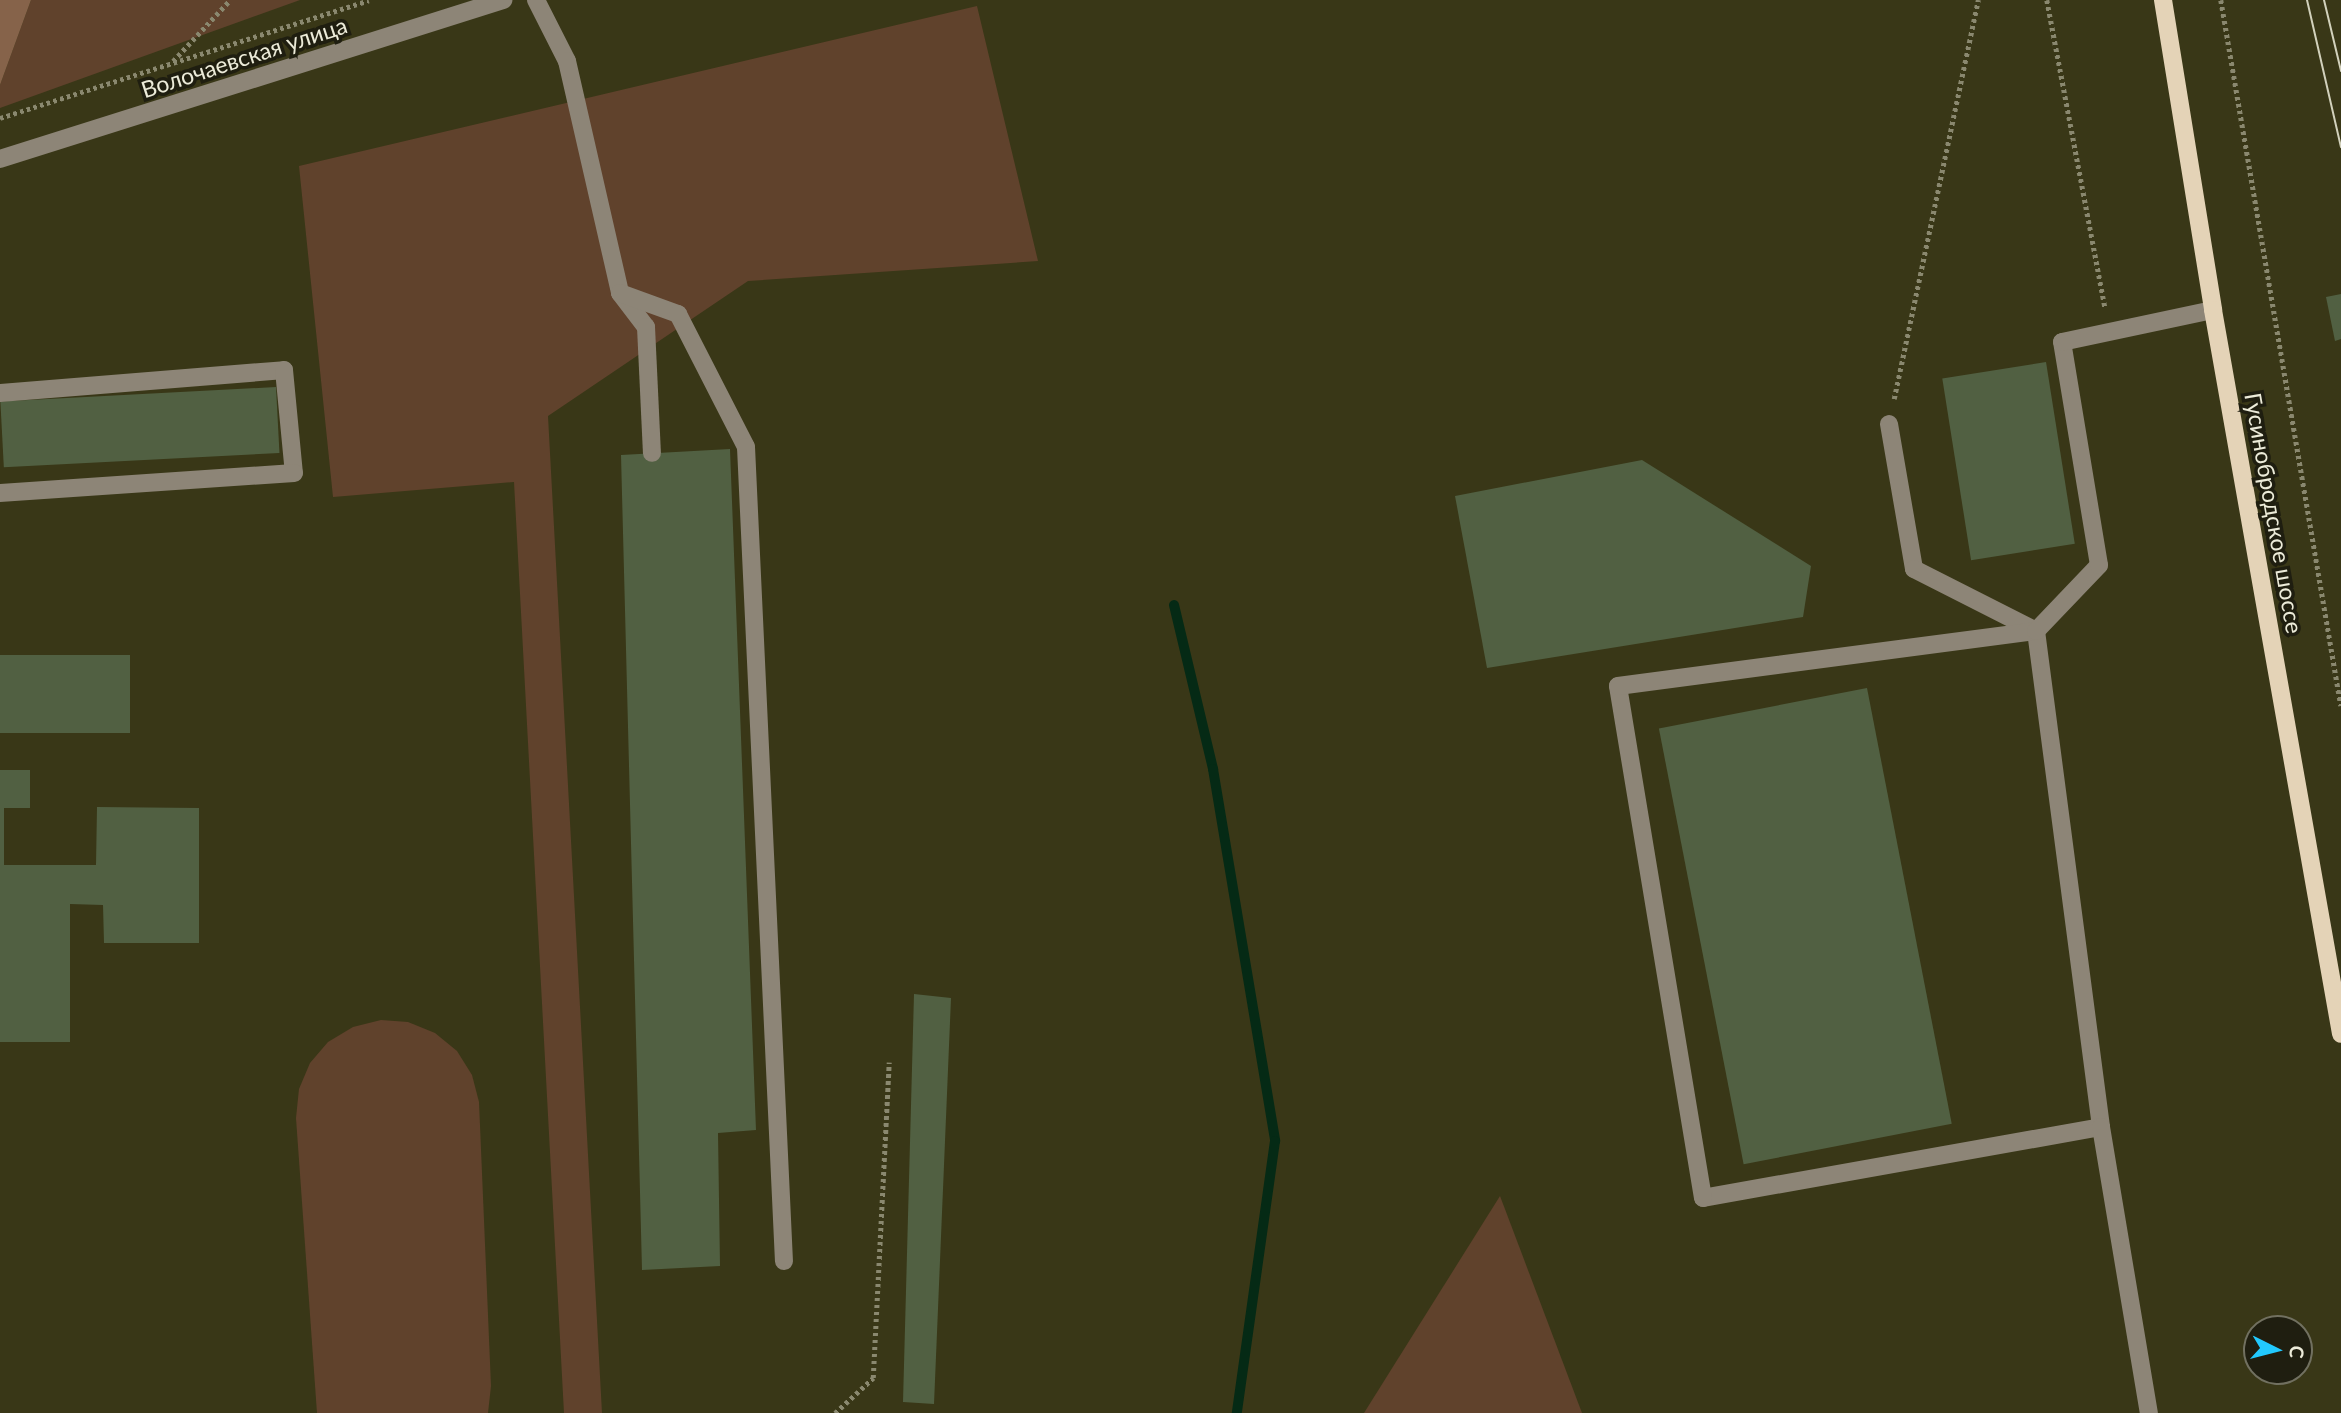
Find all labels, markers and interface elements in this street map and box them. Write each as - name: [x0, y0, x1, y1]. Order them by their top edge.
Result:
- street label: Волочаевская улица: [137, 11, 351, 103]
- street label: Гусинобродское шоссе: [2239, 390, 2309, 636]
- north arrow: [2243, 1315, 2313, 1385]
- text: С: [2285, 1345, 2309, 1359]

